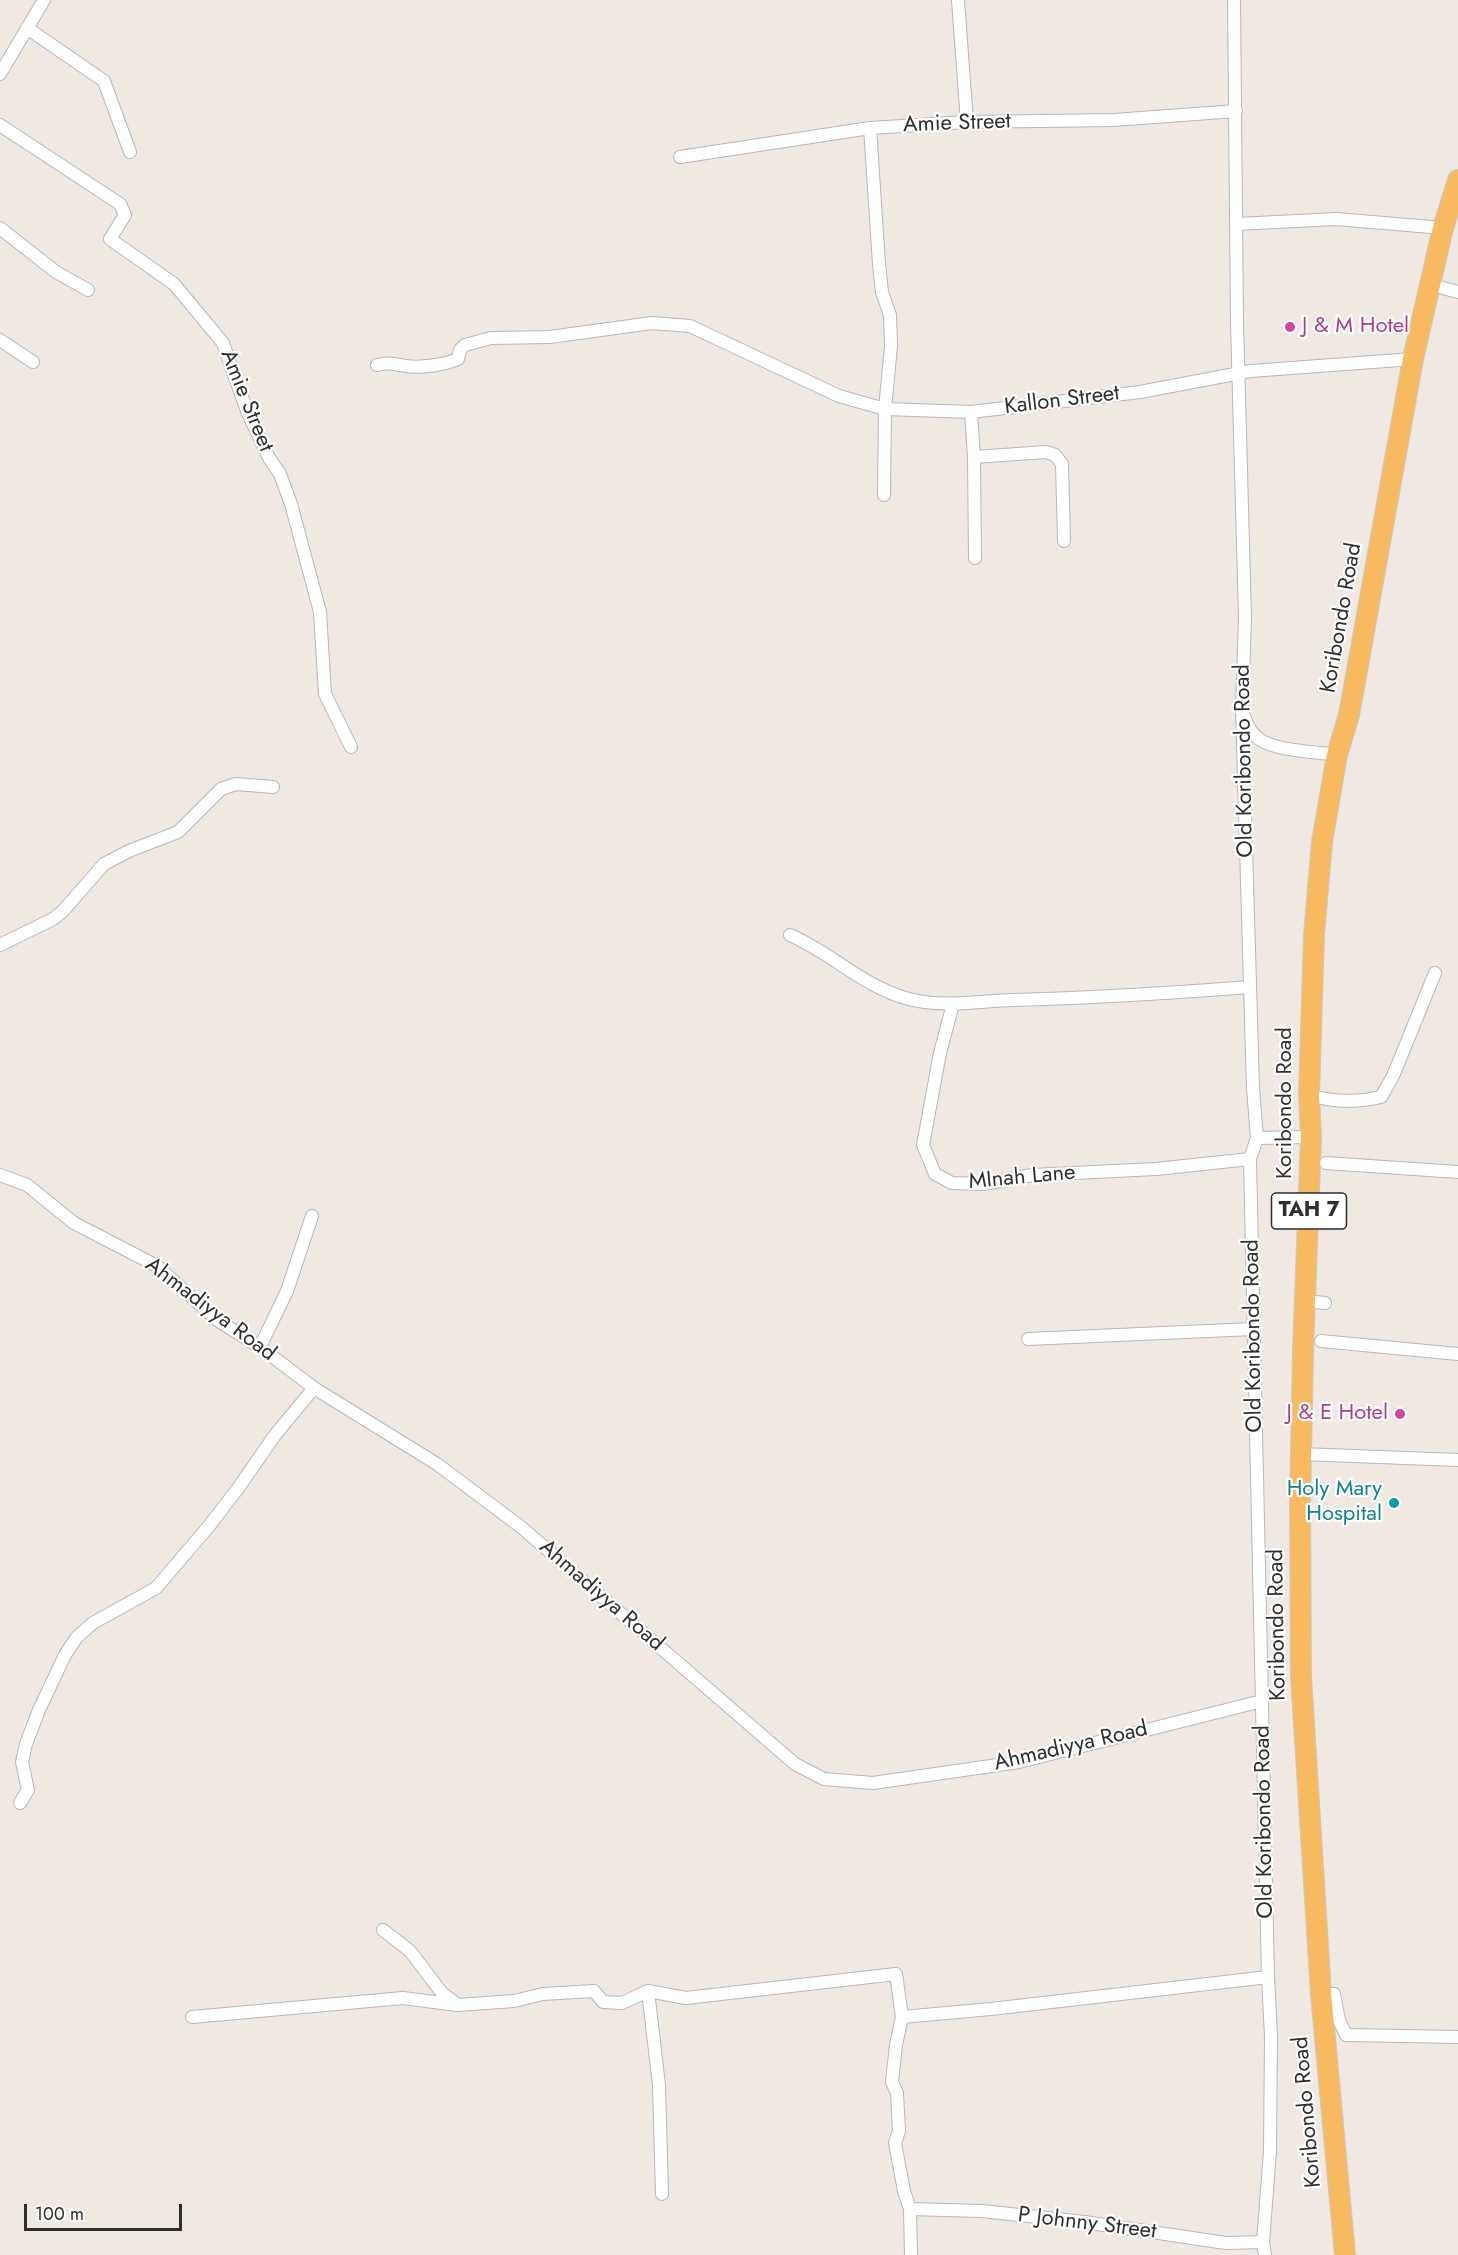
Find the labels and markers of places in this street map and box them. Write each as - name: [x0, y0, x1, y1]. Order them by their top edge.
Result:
- place label: J & M Hotel: [1302, 314, 1409, 340]
- marker: J & M Hotel: [1283, 320, 1297, 334]
- place label: J & E Hotel: [1287, 1401, 1388, 1427]
- marker: J & E Hotel: [1393, 1407, 1407, 1421]
- place label: Holy Mary Hospital: [1287, 1477, 1382, 1528]
- marker: Holy Mary Hospital: [1387, 1496, 1401, 1510]

